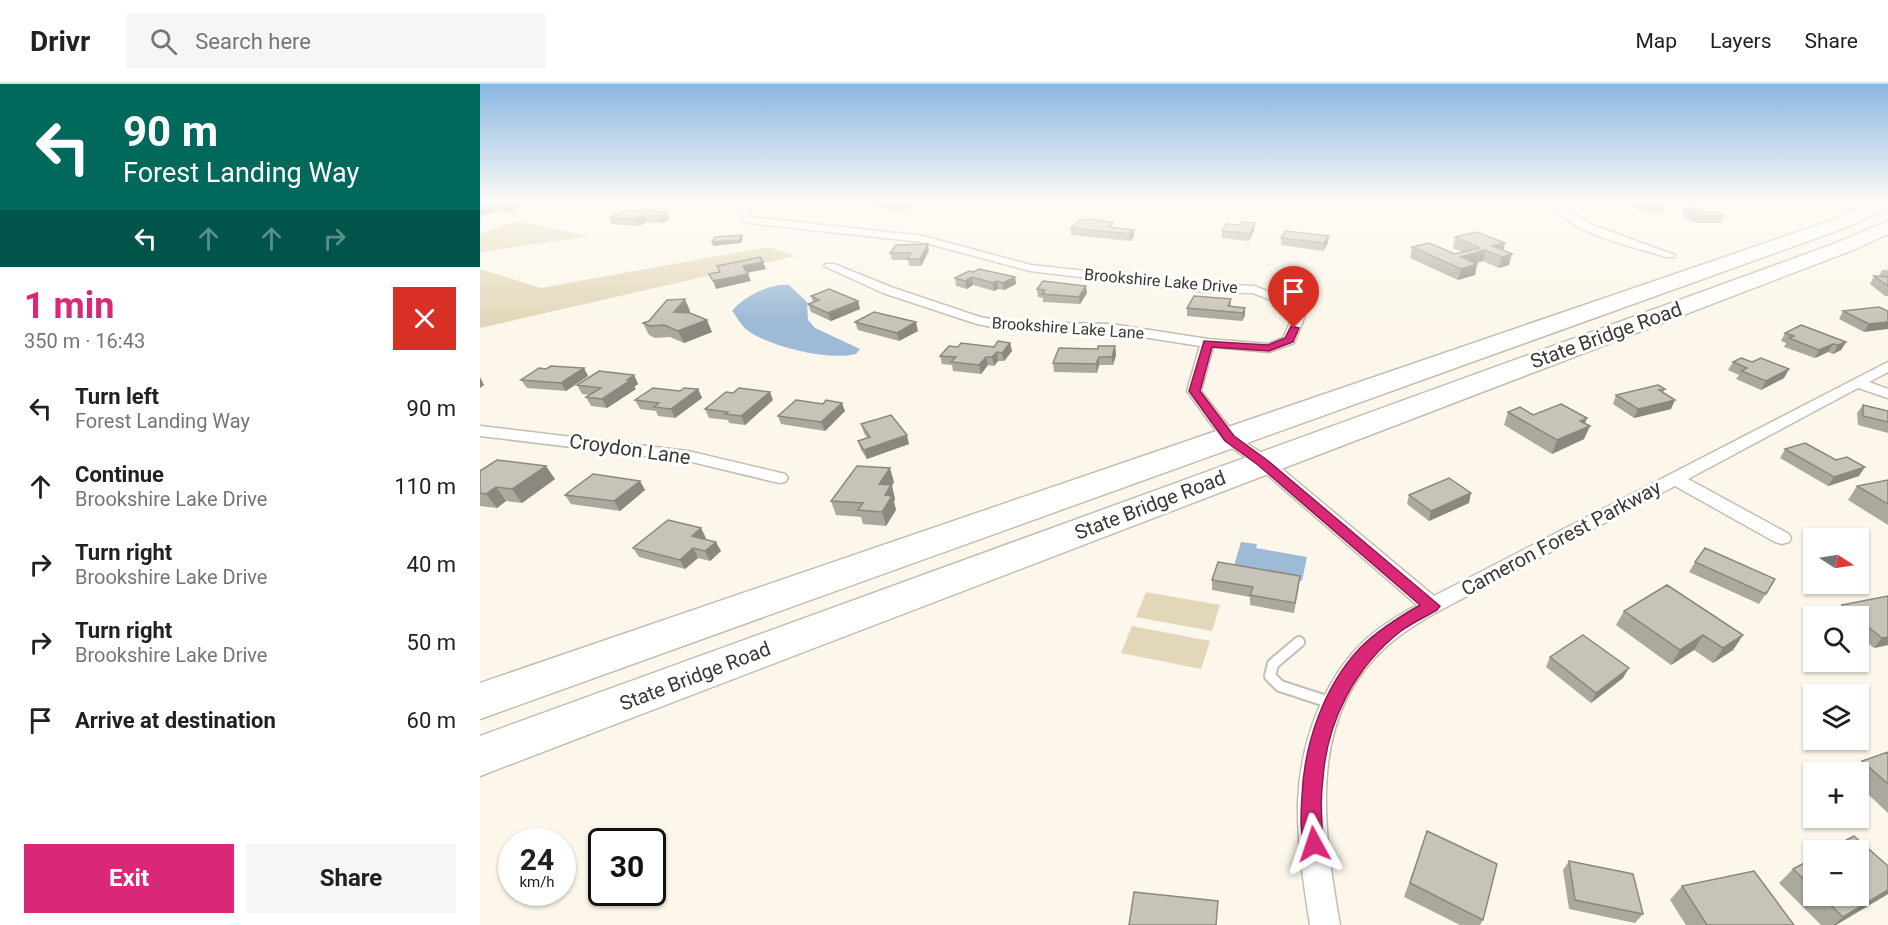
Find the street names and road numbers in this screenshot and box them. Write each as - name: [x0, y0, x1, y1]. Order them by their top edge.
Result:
- street label: Brookshire Lake Drive: [1083, 265, 1239, 297]
- street label: State Bridge Road: [1527, 296, 1685, 374]
- street label: Brookshire Lake Lane: [991, 313, 1145, 343]
- street label: Croydon Lane: [568, 429, 692, 469]
- street label: State Bridge Road: [1071, 465, 1229, 545]
- street label: Cameron Forest Parkway: [1457, 475, 1665, 601]
- street label: State Bridge Road: [616, 636, 774, 716]

